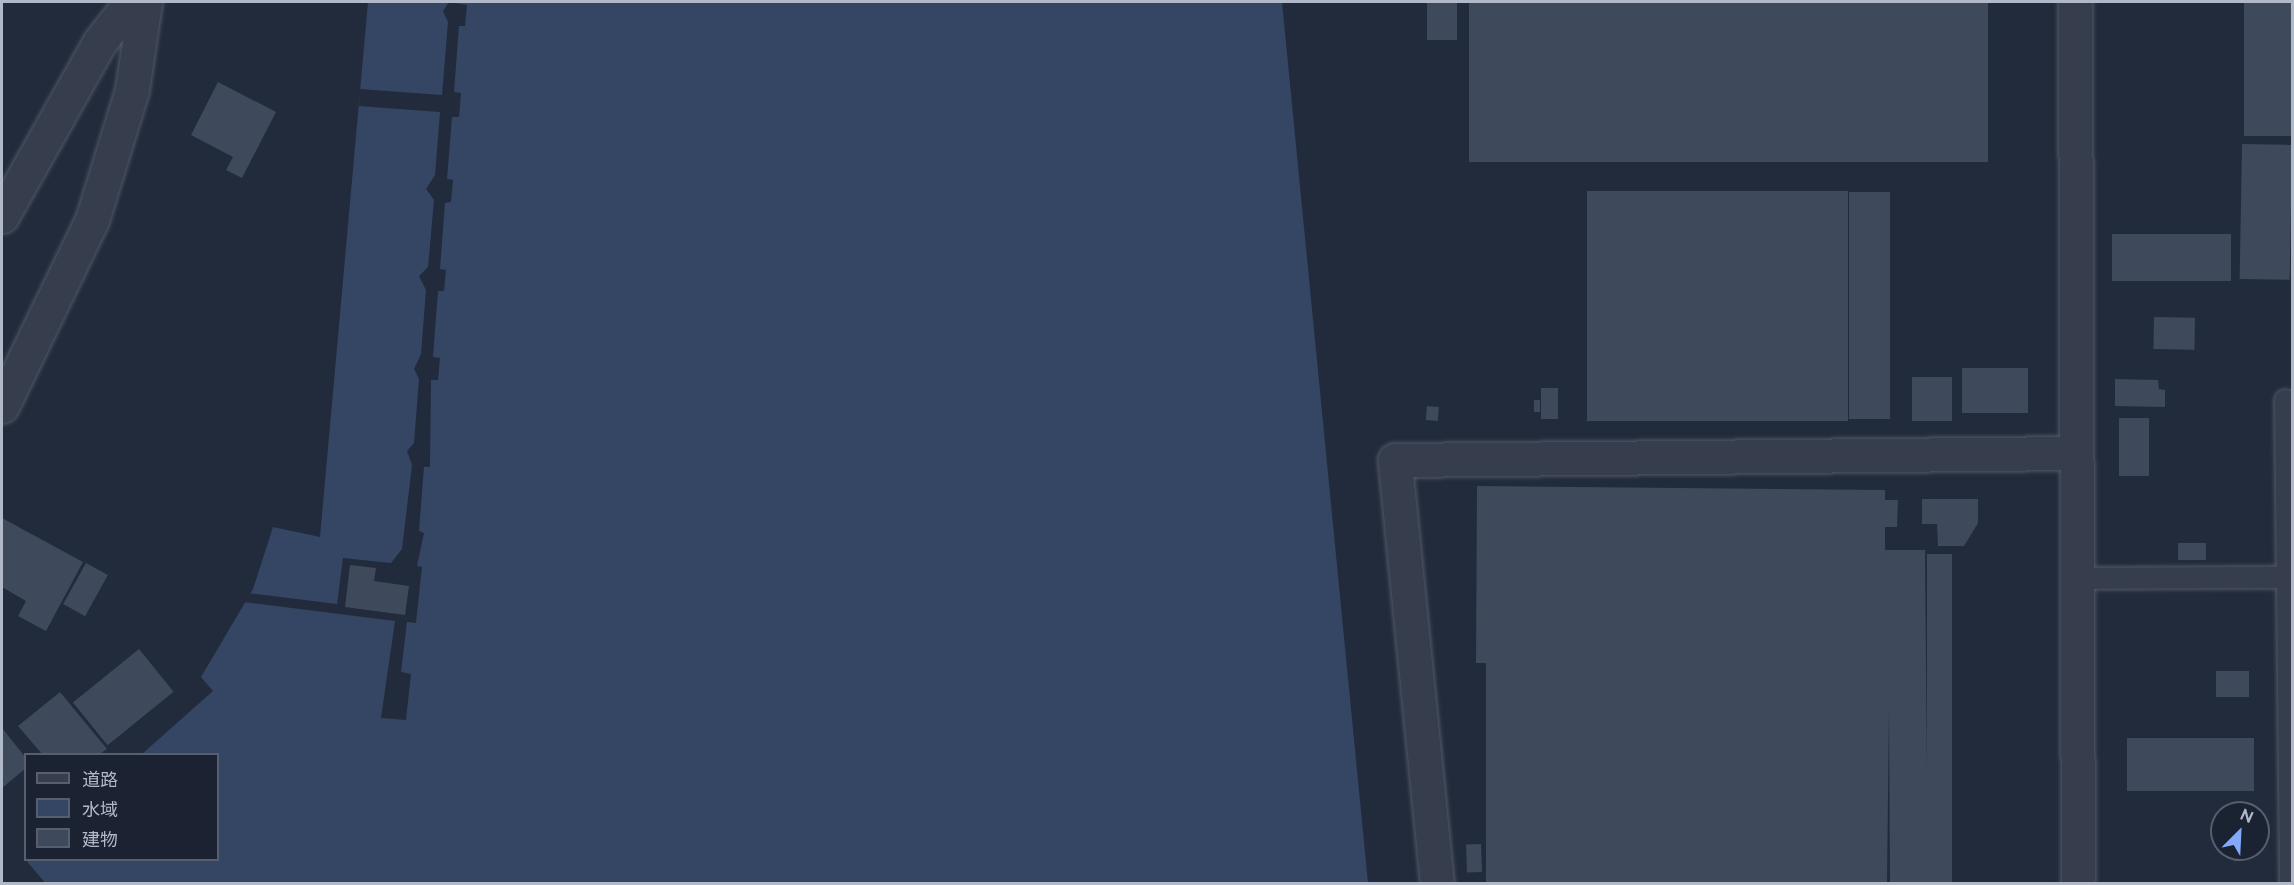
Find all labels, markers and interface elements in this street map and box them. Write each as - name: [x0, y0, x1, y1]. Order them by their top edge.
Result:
- legend: [24, 753, 219, 861]
- text: 道路: [82, 769, 118, 790]
- text: 水域: [82, 799, 118, 820]
- north arrow: [2210, 801, 2270, 861]
- text: N: [2237, 805, 2256, 827]
- text: 建物: [82, 829, 118, 850]

